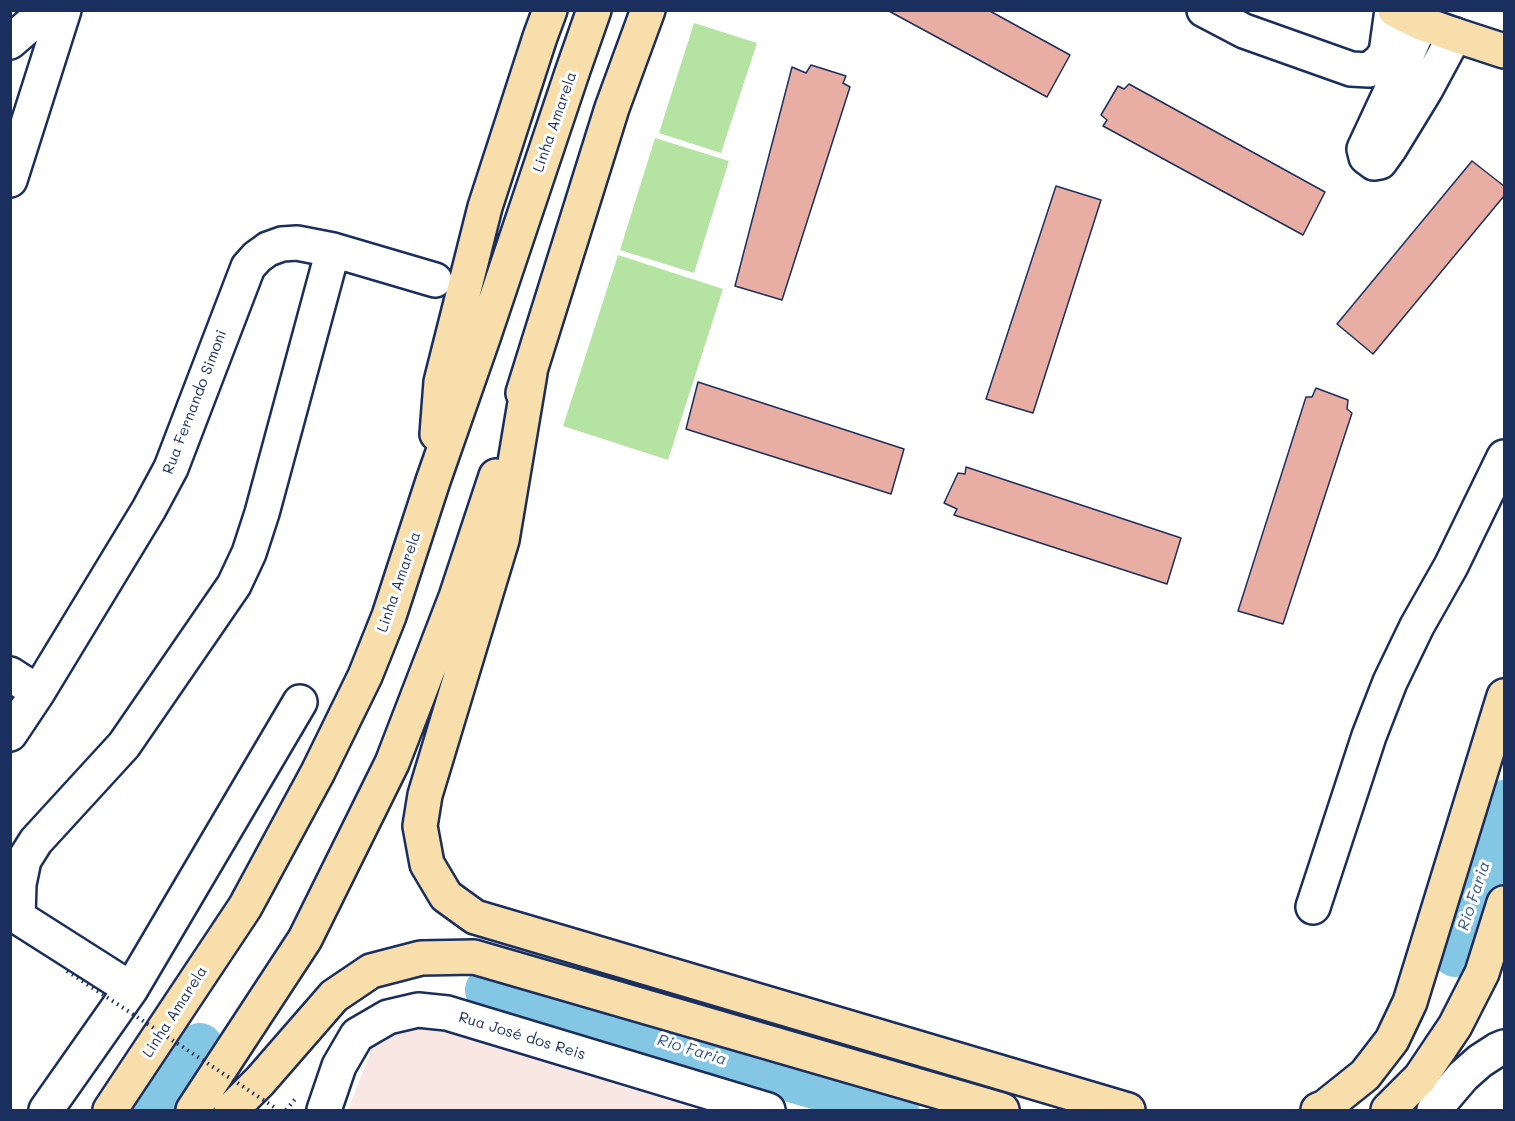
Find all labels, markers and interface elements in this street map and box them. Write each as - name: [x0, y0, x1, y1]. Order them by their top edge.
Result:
- street label: Linha Amarela: [529, 69, 581, 175]
- street label: Rua Fernando Simoni: [159, 327, 231, 477]
- street label: Linha Amarela: [373, 529, 425, 635]
- water label: Rio Faria: [1454, 859, 1494, 933]
- street label: Linha Amarela: [139, 963, 211, 1061]
- street label: Rua José dos Reis: [456, 1008, 588, 1064]
- water label: Rio Faria: [655, 1030, 729, 1070]

